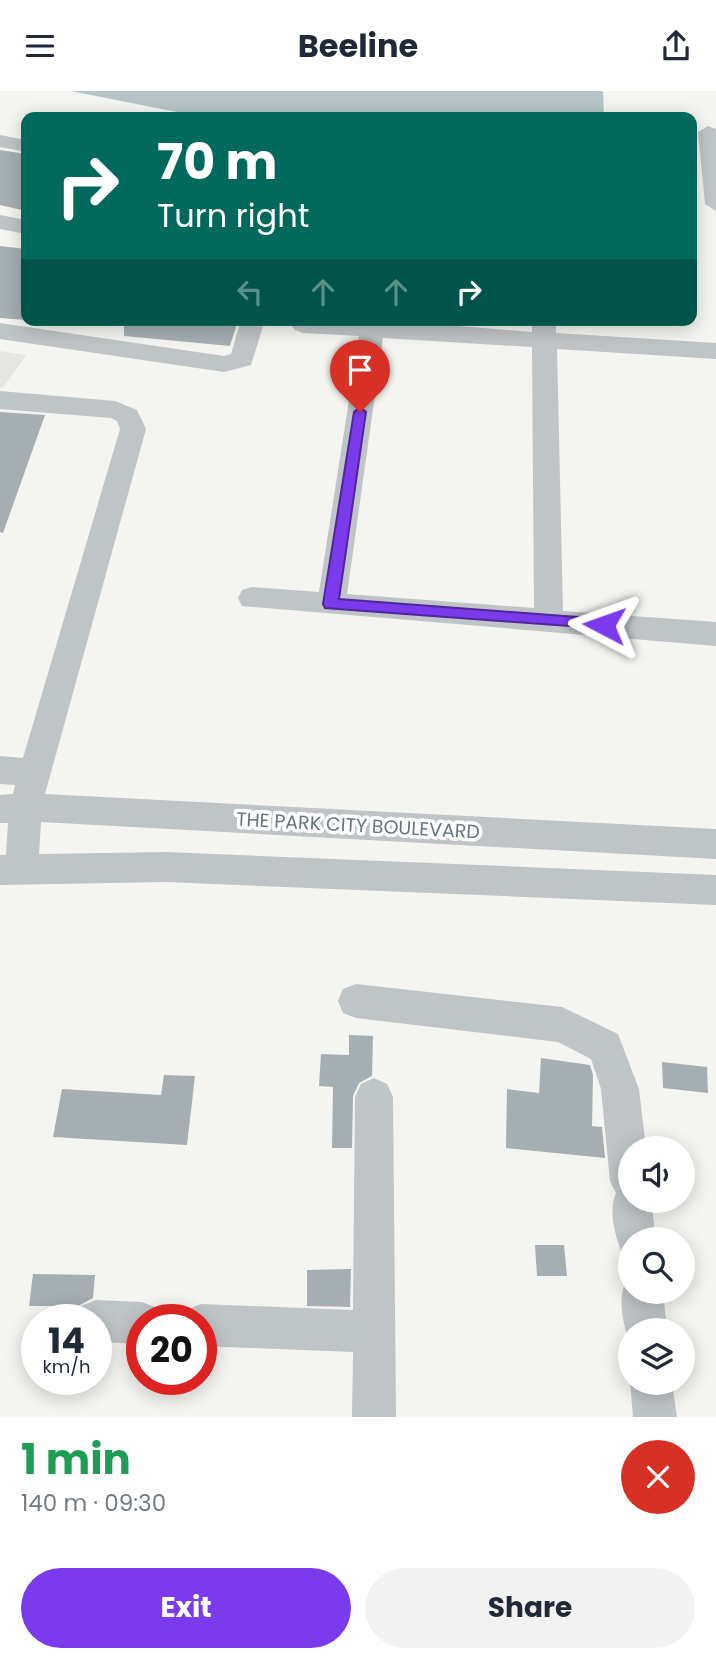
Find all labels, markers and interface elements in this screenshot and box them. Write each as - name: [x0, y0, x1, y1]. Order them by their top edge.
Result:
- text: Beeline: [298, 23, 418, 68]
- icon: menu: [21, 27, 59, 65]
- icon: share: [657, 27, 695, 65]
- text: 70 m: [157, 128, 277, 196]
- icon: right: [42, 140, 133, 231]
- text: Turn right: [157, 193, 309, 238]
- icon: left: [231, 273, 269, 311]
- icon: ahead: [304, 273, 342, 311]
- icon: ahead: [377, 273, 415, 311]
- icon: right: [450, 273, 488, 311]
- pin: [330, 340, 390, 412]
- icon: arrive: [341, 351, 379, 389]
- position arrow: [567, 588, 641, 662]
- street label: THE PARK CITY BOULEVARD: [236, 806, 480, 845]
- map controls: [618, 1136, 695, 1395]
- button: sound: [618, 1136, 695, 1213]
- button: search: [618, 1227, 695, 1304]
- speed limit sign: 20: [126, 1304, 217, 1395]
- text: 14: [48, 1316, 85, 1365]
- button: layers: [618, 1318, 695, 1395]
- text: km/h: [43, 1354, 90, 1379]
- text: 1 min: [21, 1430, 131, 1489]
- button: close: [621, 1440, 695, 1514]
- text: 140 m · 09:30: [21, 1487, 166, 1519]
- button: Exit: [21, 1568, 351, 1648]
- button: Share: [365, 1568, 695, 1648]

